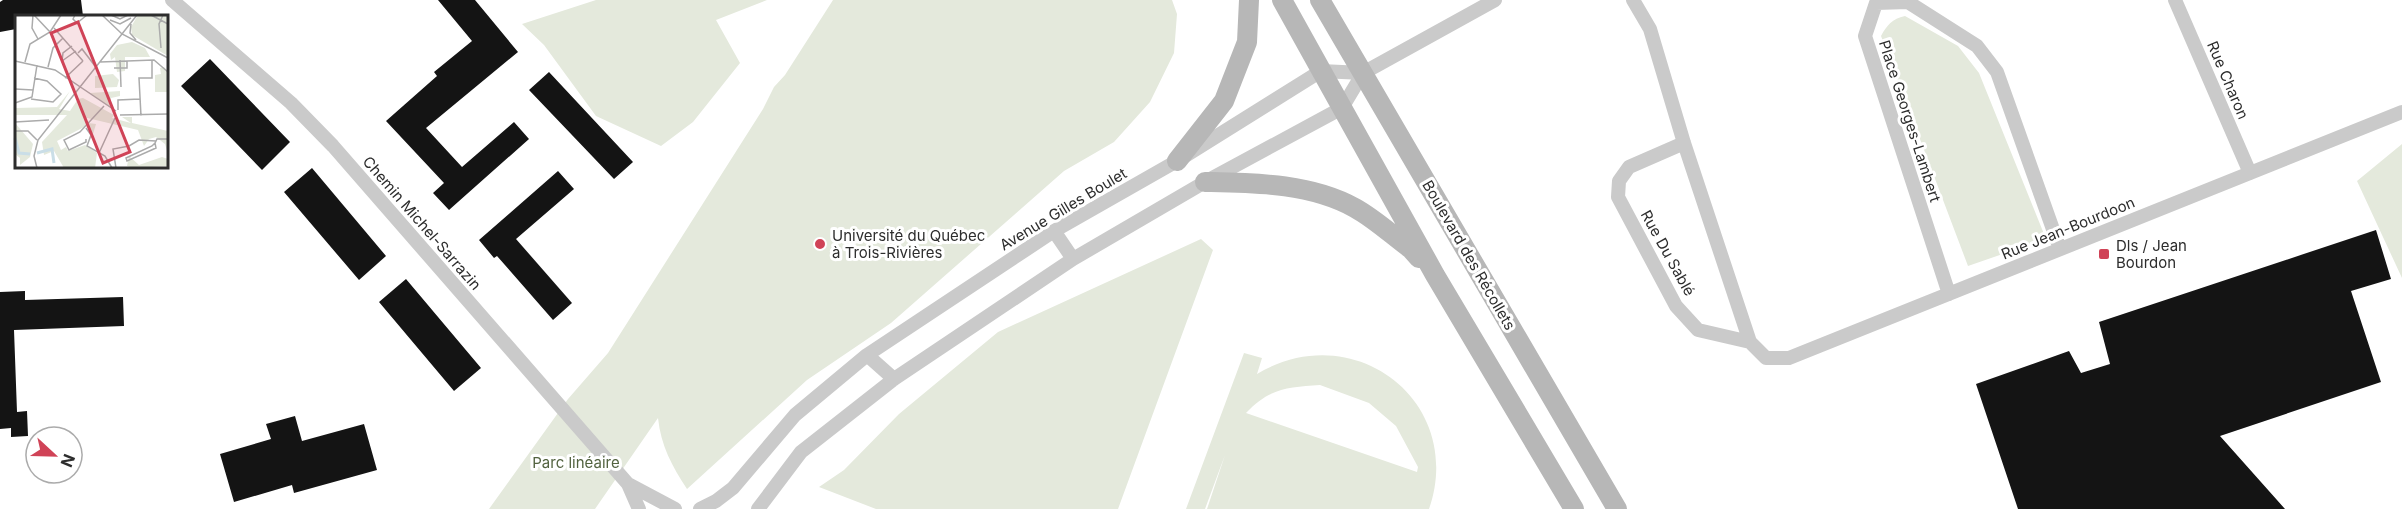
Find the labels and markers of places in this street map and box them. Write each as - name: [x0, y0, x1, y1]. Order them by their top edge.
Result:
- place label: Université du Québec à Trois-Rivières: [832, 226, 985, 262]
- place label: Dls / Jean Bourdon: [2116, 236, 2187, 272]
- marker: Université du Québec à Trois-Rivières: [813, 237, 827, 251]
- marker: Dls / Jean Bourdon: [2097, 247, 2111, 261]

